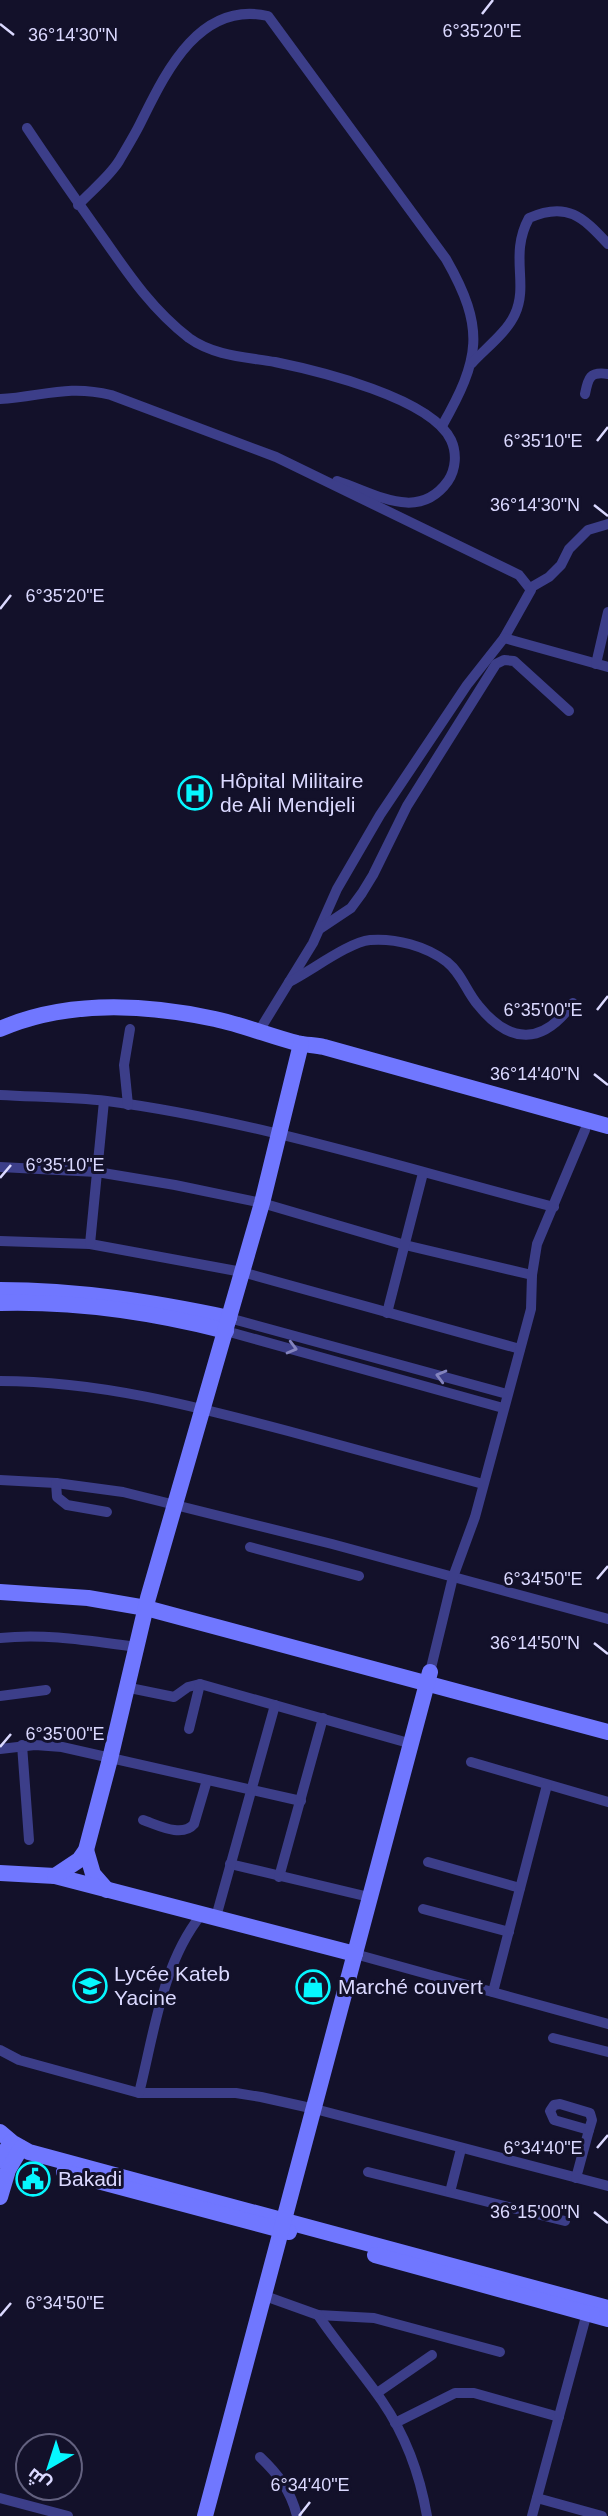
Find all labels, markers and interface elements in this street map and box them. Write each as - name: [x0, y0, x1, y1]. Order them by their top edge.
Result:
- text: 6°35'20"E: [442, 21, 522, 41]
- text: 36°14'30"N: [28, 25, 118, 45]
- text: 6°35'10"E: [503, 431, 583, 451]
- text: 36°14'30"N: [490, 495, 580, 515]
- text: 6°35'20"E: [25, 586, 105, 606]
- place label: Hôpital Militaire de Ali Mendjeli: [220, 769, 364, 816]
- hospital icon: Hôpital Militaire de Ali Mendjeli: [176, 774, 214, 812]
- text: 6°35'00"E: [503, 1000, 583, 1020]
- text: 36°14'40"N: [490, 1064, 580, 1084]
- text: 6°35'10"E: [25, 1155, 105, 1175]
- one-way arrow: [286, 1340, 298, 1354]
- one-way arrow: [435, 1370, 447, 1385]
- text: 6°34'50"E: [503, 1569, 583, 1589]
- text: 36°14'50"N: [490, 1633, 580, 1653]
- text: 6°35'00"E: [25, 1724, 105, 1744]
- place label: Lycée Kateb Yacine: [114, 1962, 230, 2009]
- school or university icon: Lycée Kateb Yacine: [71, 1967, 109, 2005]
- shop icon: Marché couvert: [294, 1968, 332, 2006]
- place label: Marché couvert: [338, 1975, 483, 1998]
- text: 6°34'40"E: [503, 2138, 583, 2158]
- public building icon: Bakadi: [14, 2160, 52, 2198]
- place label: Bakadi: [58, 2167, 122, 2190]
- text: 36°15'00"N: [490, 2202, 580, 2222]
- text: 6°34'50"E: [25, 2293, 105, 2313]
- north arrow: [14, 2432, 84, 2502]
- text: ش: [23, 2463, 55, 2496]
- text: 6°34'40"E: [270, 2475, 350, 2495]

